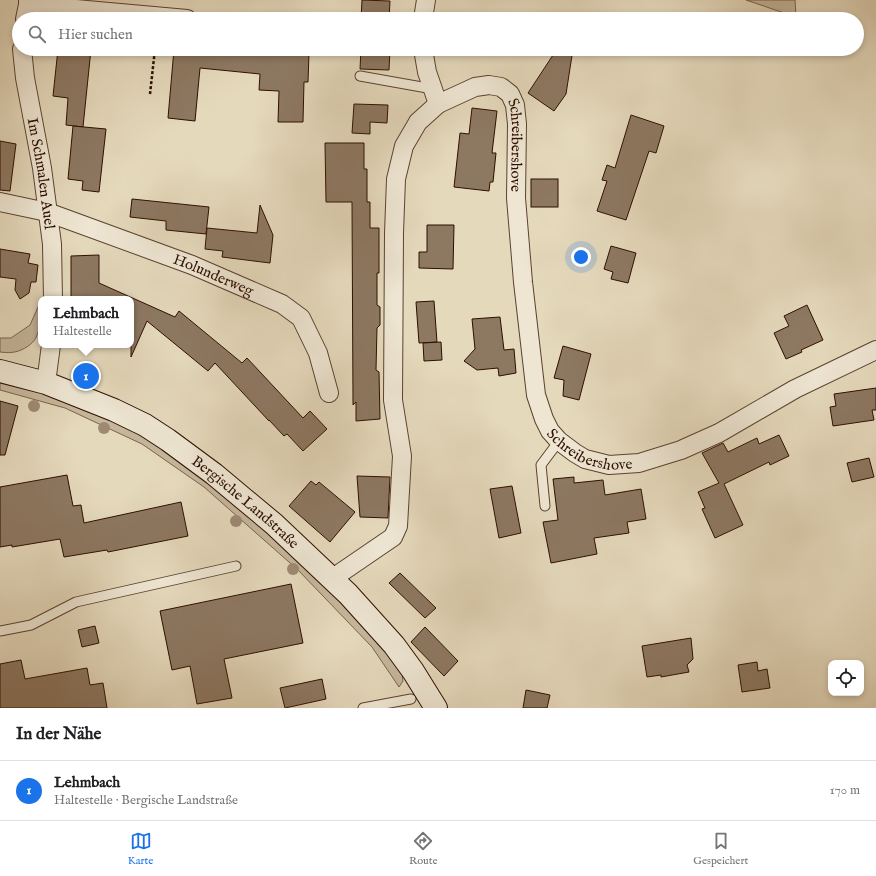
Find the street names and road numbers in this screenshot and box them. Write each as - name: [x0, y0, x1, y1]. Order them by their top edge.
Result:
- street label: Schreibershove: [503, 95, 526, 192]
- street label: Im Schmalen Auel: [23, 116, 59, 231]
- street label: Holunderweg: [170, 250, 257, 301]
- street label: Schreibershove: [542, 425, 633, 475]
- street label: Bergische Landstraße: [188, 452, 303, 553]

